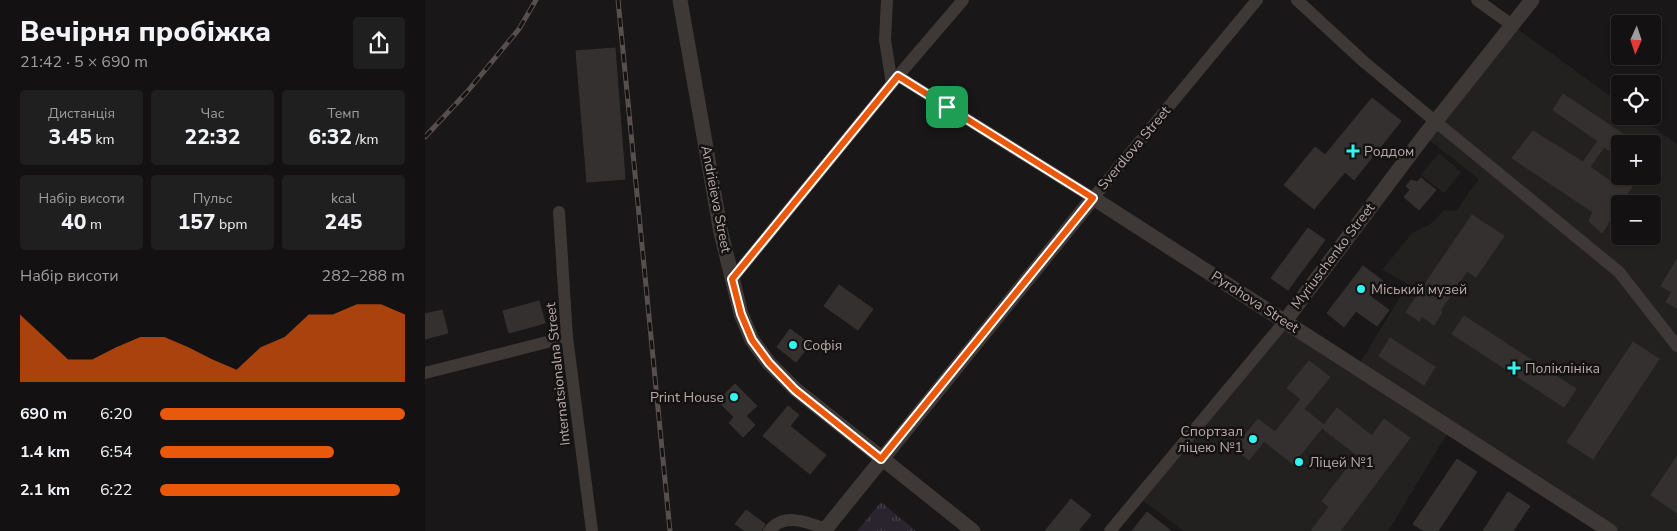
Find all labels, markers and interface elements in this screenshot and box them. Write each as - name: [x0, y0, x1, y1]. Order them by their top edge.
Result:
- text: Вечірня пробіжка: [20, 13, 271, 51]
- north arrow: [1611, 15, 1661, 65]
- map controls: [1611, 15, 1661, 245]
- button: share: [353, 17, 405, 69]
- text: 21:42 · 5 × 690 m: [20, 51, 148, 73]
- button: locate: [1611, 75, 1661, 125]
- pin: [926, 86, 968, 128]
- icon: arrive: [933, 93, 961, 121]
- street label: Sverdlova Street: [1093, 102, 1175, 194]
- text: Дистанція: [48, 104, 115, 123]
- text: Час: [201, 104, 224, 123]
- text: Темп: [327, 104, 360, 123]
- text: 3.45: [49, 123, 92, 151]
- text: 22:32: [185, 123, 240, 151]
- text: 6:32: [309, 123, 352, 151]
- text: km: [92, 130, 114, 149]
- text: /km: [352, 130, 378, 149]
- button: +: [1611, 135, 1661, 185]
- place label: Роддом: [1364, 142, 1414, 161]
- street label: Andrieieva Street: [696, 144, 736, 254]
- marker: Роддом: [1346, 144, 1360, 158]
- text: Набір висоти: [38, 189, 125, 208]
- text: Пульс: [193, 189, 232, 208]
- text: kcal: [331, 189, 356, 208]
- button: −: [1611, 195, 1661, 245]
- street label: Myriuschenko Street: [1287, 199, 1379, 313]
- text: 40: [61, 208, 86, 236]
- text: 157: [178, 208, 215, 236]
- text: 245: [325, 208, 362, 236]
- text: m: [86, 215, 102, 234]
- text: bpm: [215, 215, 247, 234]
- text: Набір висоти: [20, 265, 119, 287]
- text: 282–288 m: [322, 265, 405, 287]
- street label: Pyrohova Street: [1208, 267, 1302, 337]
- place label: Міський музей: [1371, 280, 1467, 299]
- marker: Міський музей: [1355, 283, 1367, 295]
- street label: Internatsionalna Street: [541, 302, 575, 446]
- place label: Софія: [803, 336, 842, 355]
- marker: Софія: [787, 339, 799, 351]
- place label: Поліклініка: [1525, 359, 1600, 378]
- marker: Поліклініка: [1507, 361, 1521, 375]
- place label: Print House: [650, 388, 724, 407]
- marker: Print House: [728, 391, 740, 403]
- text: 690 m: [20, 403, 67, 425]
- text: 6:20: [100, 403, 132, 425]
- place label: Спортзал ліцею №1: [1178, 422, 1243, 457]
- marker: Спортзал ліцею №1: [1247, 433, 1259, 445]
- text: 1.4 km: [20, 441, 70, 463]
- text: 6:54: [100, 441, 132, 463]
- place label: Ліцей №1: [1309, 453, 1374, 472]
- marker: Ліцей №1: [1293, 456, 1305, 468]
- text: 2.1 km: [20, 479, 70, 501]
- text: 6:22: [100, 479, 132, 501]

